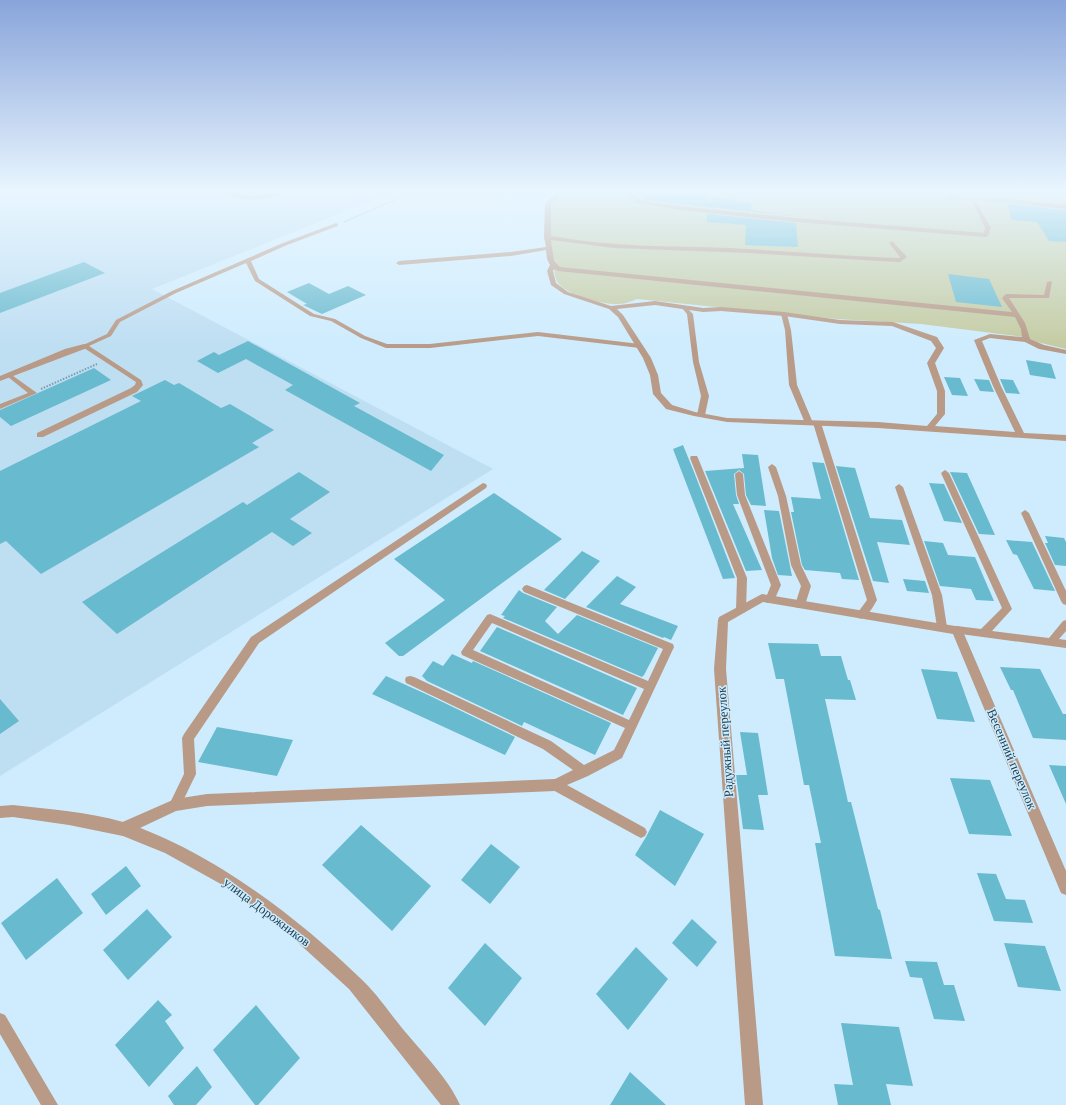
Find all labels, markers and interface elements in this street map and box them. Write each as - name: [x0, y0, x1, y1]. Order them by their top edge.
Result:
- street label: Радужный переулок: [714, 686, 736, 798]
- street label: Весенний переулок: [984, 707, 1040, 812]
- street label: улица Дорожников: [221, 875, 313, 949]

